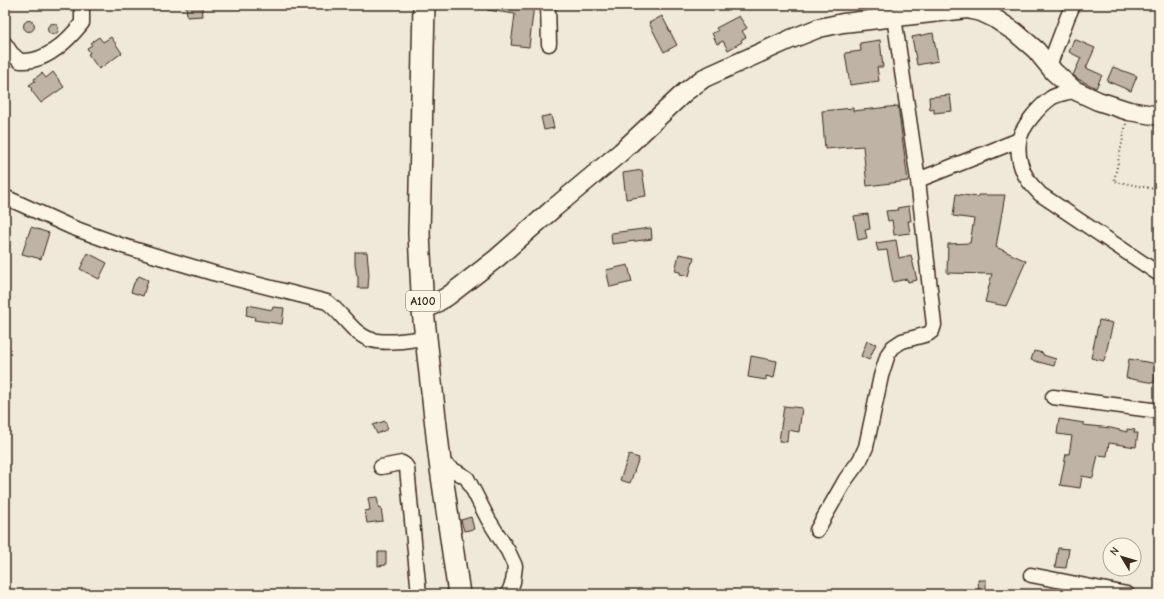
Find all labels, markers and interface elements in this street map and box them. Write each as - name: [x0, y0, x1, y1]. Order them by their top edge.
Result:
- road number: A100: [406, 291, 440, 311]
- north arrow: [1102, 537, 1142, 577]
- text: N: [1107, 544, 1122, 558]

